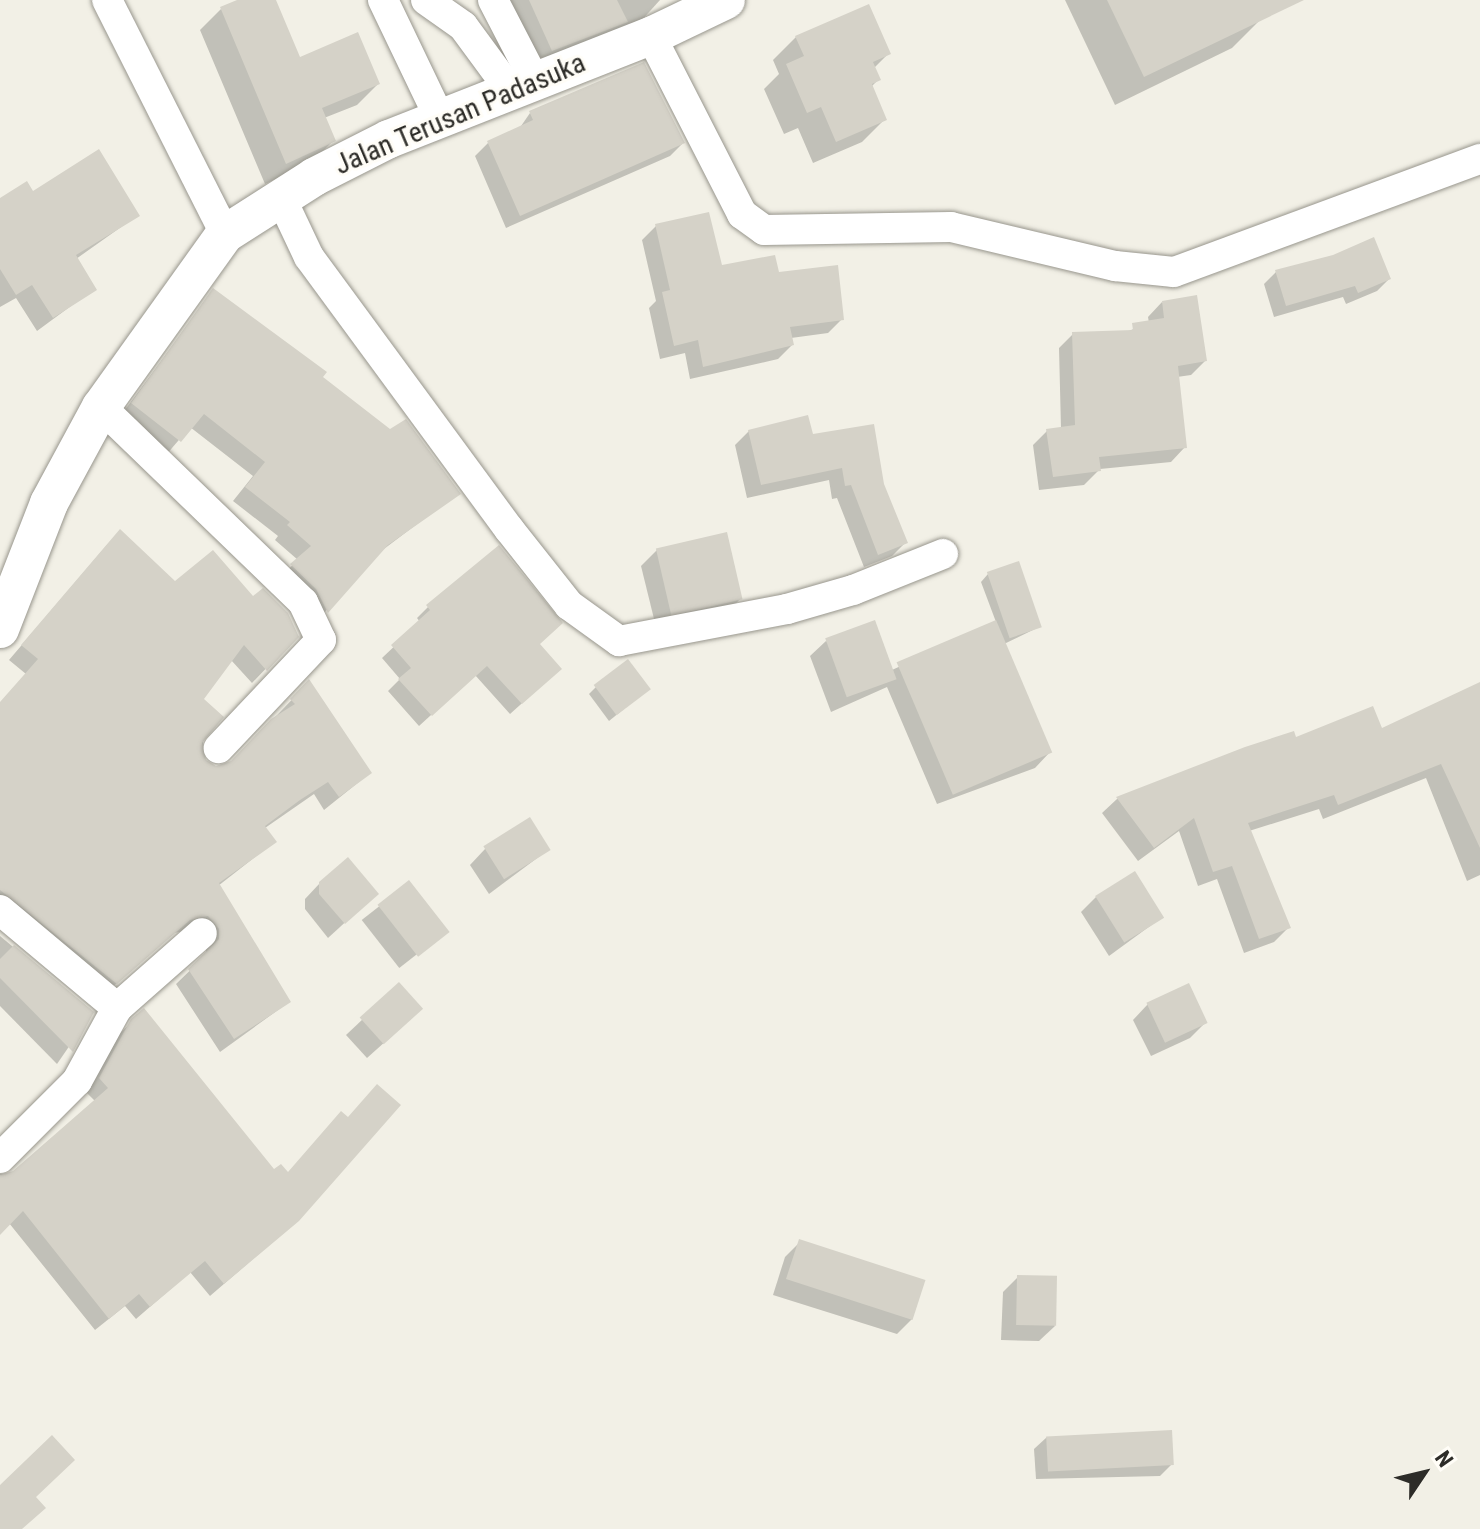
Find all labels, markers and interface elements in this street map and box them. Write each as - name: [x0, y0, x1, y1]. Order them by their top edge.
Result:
- street label: Jalan Terusan Padasuka: [329, 46, 591, 182]
- north arrow: [1384, 1433, 1464, 1513]
- text: N: [1430, 1446, 1458, 1472]

